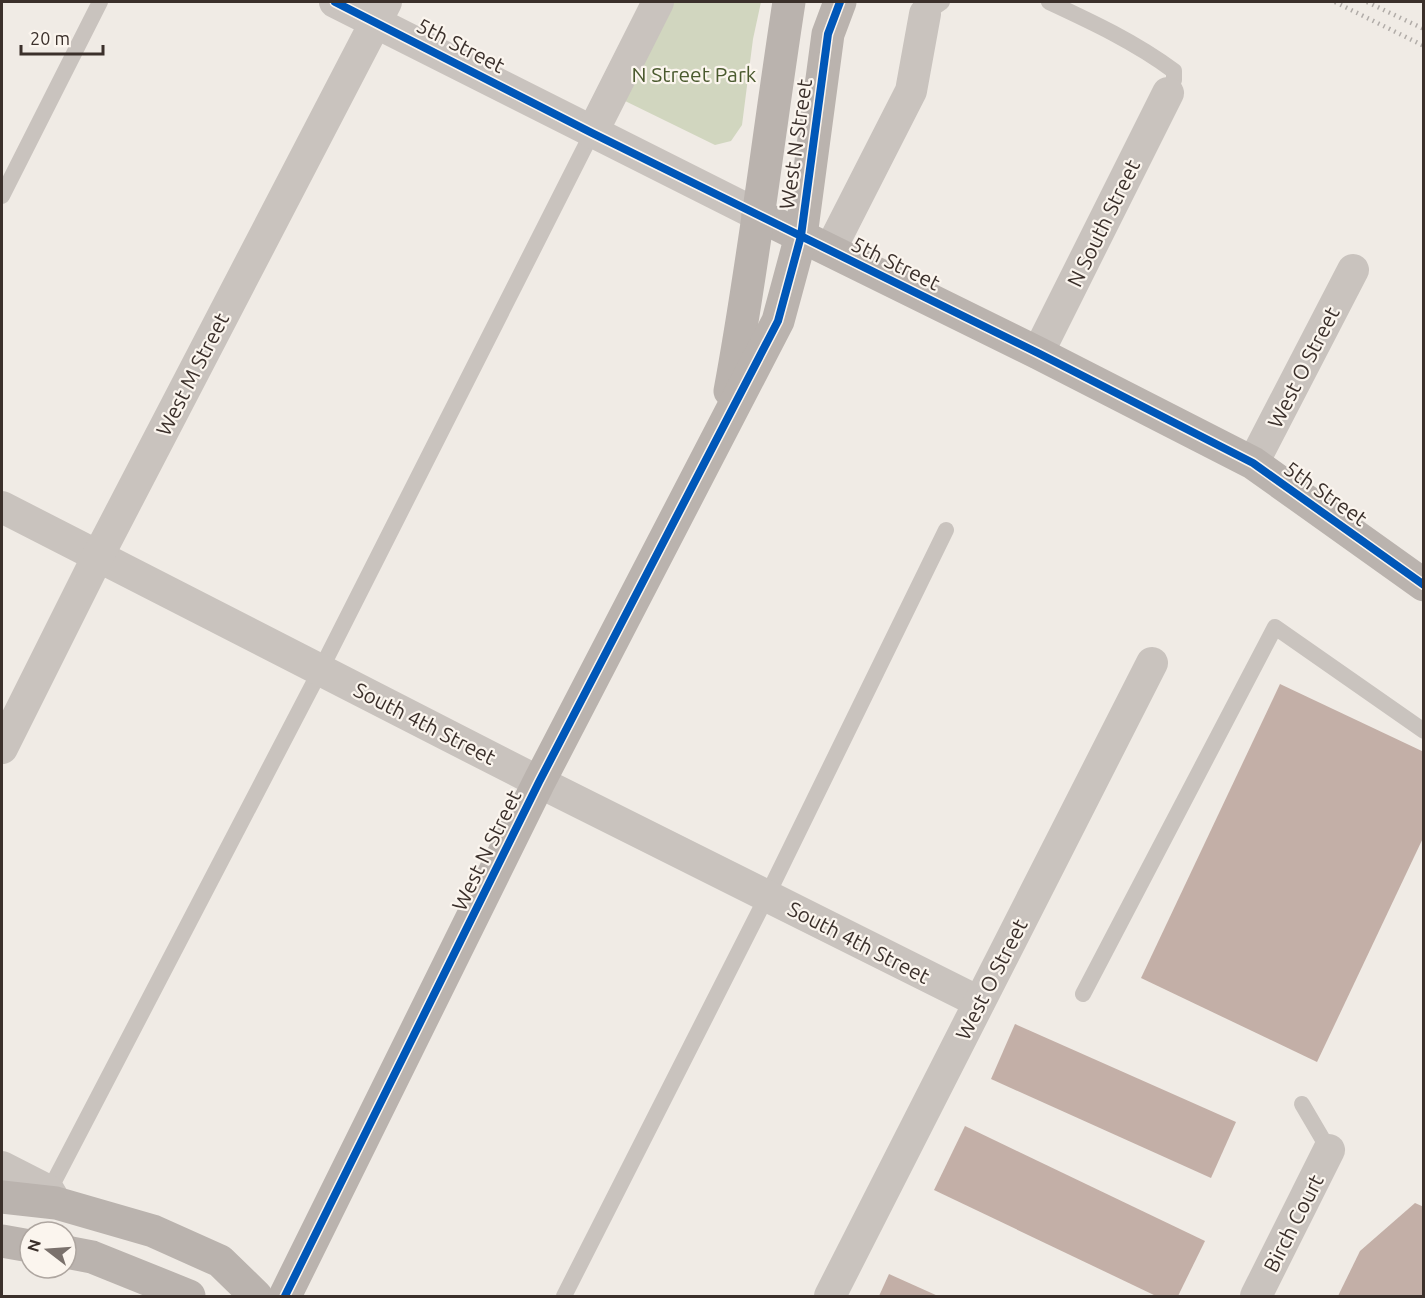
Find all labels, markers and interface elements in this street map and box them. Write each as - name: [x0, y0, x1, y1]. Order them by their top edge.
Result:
- street label: 5th Street: [413, 13, 509, 77]
- scale bar: [21, 18, 104, 56]
- text: 20 m: [30, 28, 70, 48]
- park label: N Street Park: [632, 62, 757, 86]
- street label: West N Street: [774, 77, 816, 211]
- street label: N South Street: [1062, 155, 1144, 291]
- street label: 5th Street: [848, 231, 944, 295]
- street label: West O Street: [1262, 302, 1344, 432]
- street label: West M Street: [151, 309, 233, 439]
- street label: 5th Street: [1280, 456, 1372, 530]
- street label: South 4th Street: [350, 677, 500, 769]
- street label: West N Street: [446, 786, 526, 914]
- street label: South 4th Street: [784, 896, 934, 988]
- street label: West O Street: [950, 914, 1032, 1044]
- street label: Birch Court: [1258, 1170, 1328, 1276]
- north arrow: [18, 1220, 78, 1280]
- text: N: [23, 1237, 44, 1254]

